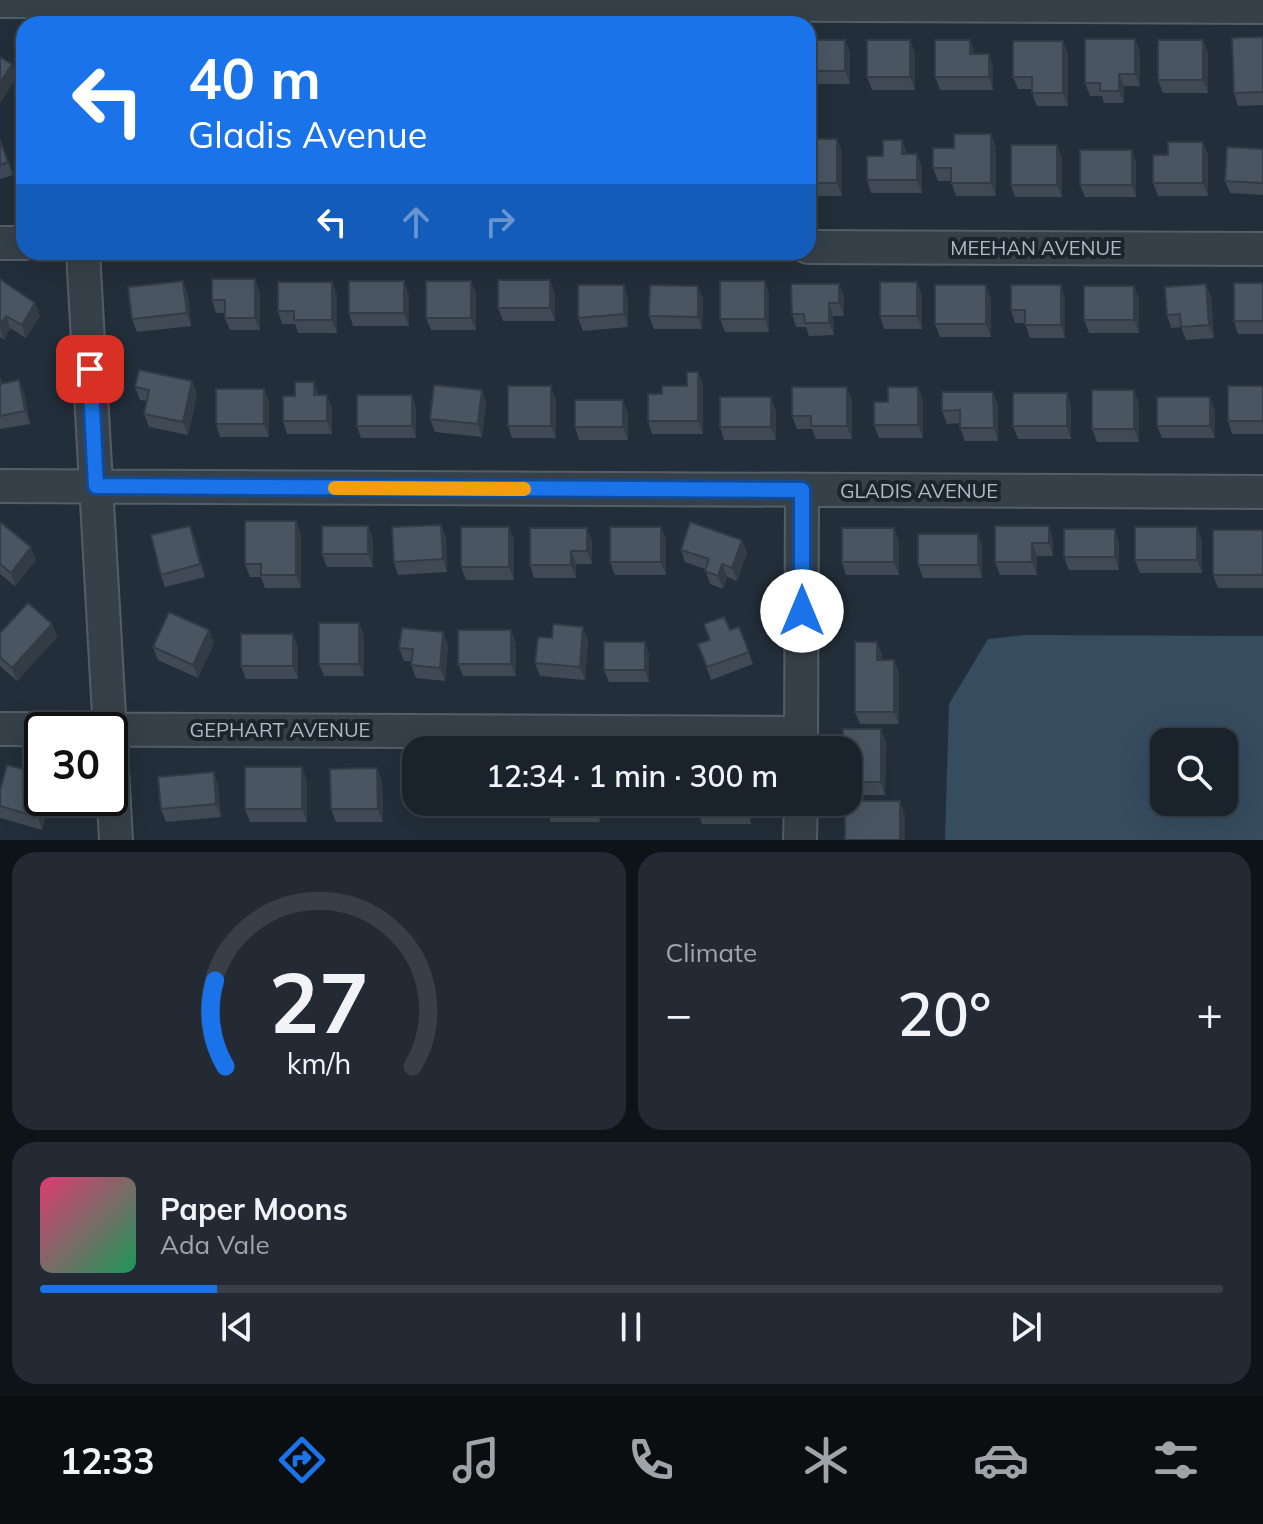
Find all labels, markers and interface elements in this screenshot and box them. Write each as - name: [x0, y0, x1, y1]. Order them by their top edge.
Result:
- text: 40 m: [188, 43, 321, 113]
- icon: left: [56, 48, 160, 152]
- text: Gladis Avenue: [188, 112, 427, 157]
- icon: left: [310, 200, 354, 244]
- icon: ahead: [394, 200, 438, 244]
- icon: right: [478, 200, 522, 244]
- street label: MEEHAN AVENUE: [950, 235, 1122, 260]
- pin: [56, 335, 124, 403]
- icon: arrive: [68, 347, 112, 391]
- street label: GLADIS AVENUE: [840, 478, 998, 503]
- position arrow: [760, 569, 844, 653]
- speed limit sign: 30: [24, 712, 128, 816]
- street label: GEPHART AVENUE: [190, 717, 370, 742]
- map controls: [1150, 728, 1238, 816]
- button: search: [1150, 728, 1238, 816]
- text: 12:34 · 1 min · 300 m: [486, 757, 778, 795]
- text: Climate: [666, 936, 757, 969]
- text: 27: [269, 949, 369, 1054]
- text: 20°: [897, 976, 992, 1051]
- text: −: [666, 986, 692, 1041]
- text: +: [1197, 986, 1223, 1041]
- text: km/h: [286, 1045, 351, 1081]
- text: Paper Moons: [160, 1190, 348, 1228]
- text: Ada Vale: [160, 1228, 270, 1261]
- icon: previous: [215, 1305, 259, 1349]
- icon: pause: [609, 1305, 653, 1349]
- icon: next: [1004, 1305, 1048, 1349]
- icon: directions: [274, 1432, 330, 1488]
- icon: music: [448, 1432, 504, 1488]
- icon: phone: [623, 1432, 679, 1488]
- icon: climate: [798, 1432, 854, 1488]
- icon: car: [973, 1432, 1029, 1488]
- icon: filters: [1148, 1432, 1204, 1488]
- text: 12:33: [59, 1438, 155, 1483]

